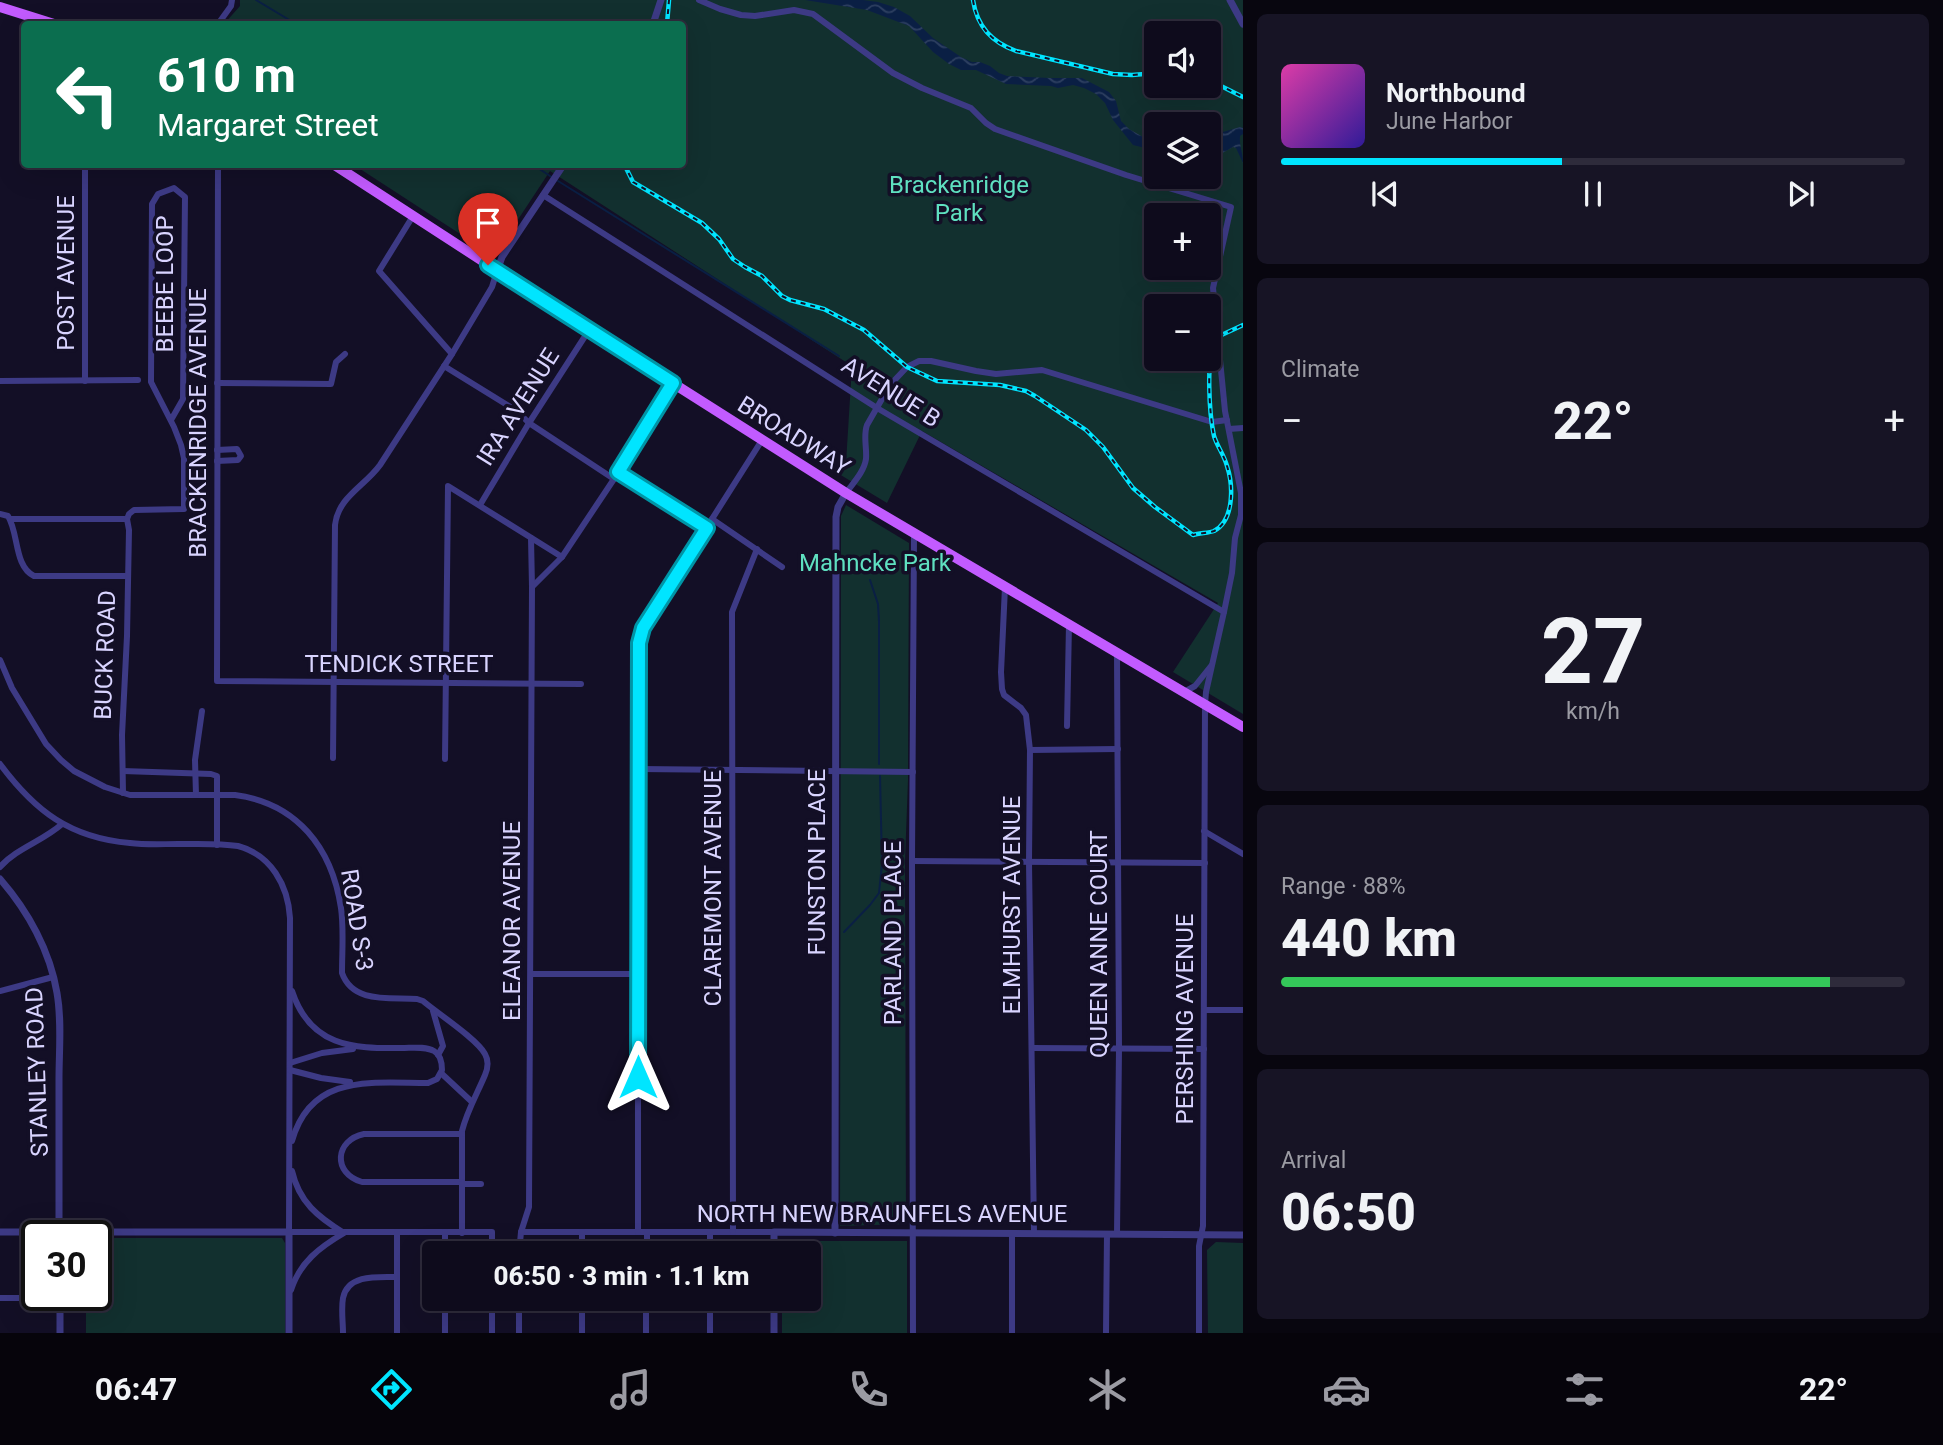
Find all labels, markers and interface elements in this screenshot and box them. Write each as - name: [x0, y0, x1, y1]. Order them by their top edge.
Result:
- map controls: [1144, 21, 1221, 371]
- button: sound: [1144, 21, 1221, 98]
- text: 610 m: [157, 47, 296, 104]
- icon: left: [42, 49, 133, 140]
- text: Northbound: [1386, 78, 1526, 108]
- text: Margaret Street: [157, 106, 379, 144]
- text: June Harbor: [1386, 108, 1513, 135]
- button: layers: [1144, 112, 1221, 189]
- park label: Brackenridge Park: [889, 171, 1029, 227]
- icon: previous: [1366, 175, 1404, 213]
- icon: pause: [1574, 175, 1612, 213]
- icon: next: [1782, 175, 1820, 213]
- pin: [458, 193, 518, 265]
- street label: POST AVENUE: [52, 195, 80, 351]
- button: +: [1144, 203, 1221, 280]
- icon: arrive: [469, 204, 507, 242]
- street label: BEEBE LOOP: [151, 215, 179, 353]
- street label: BRACKENRIDGE AVENUE: [184, 288, 212, 558]
- button: −: [1144, 294, 1221, 371]
- street label: IRA AVENUE: [471, 343, 565, 471]
- street label: AVENUE B: [837, 351, 945, 433]
- text: Climate: [1281, 356, 1360, 383]
- street label: BROADWAY: [733, 390, 856, 482]
- text: 22°: [1553, 391, 1633, 452]
- text: −: [1281, 399, 1303, 443]
- text: +: [1883, 399, 1905, 443]
- park label: Mahncke Park: [799, 549, 952, 577]
- street label: BUCK ROAD: [89, 590, 121, 720]
- text: 27: [1541, 599, 1645, 705]
- street label: TENDICK STREET: [304, 650, 494, 678]
- text: km/h: [1566, 698, 1620, 725]
- street label: FUNSTON PLACE: [803, 769, 831, 955]
- street label: CLAREMONT AVENUE: [699, 770, 727, 1006]
- street label: ELMHURST AVENUE: [998, 796, 1026, 1014]
- street label: ELEANOR AVENUE: [498, 821, 526, 1021]
- street label: QUEEN ANNE COURT: [1085, 830, 1113, 1058]
- street label: PARLAND PLACE: [879, 841, 907, 1025]
- street label: ROAD S-3: [335, 867, 379, 973]
- text: Range · 88%: [1281, 873, 1406, 900]
- text: 440 km: [1281, 908, 1457, 969]
- street label: PERSHING AVENUE: [1171, 914, 1199, 1124]
- street label: STANLEY ROAD: [20, 987, 54, 1157]
- position arrow: [601, 1040, 675, 1114]
- text: Arrival: [1281, 1147, 1346, 1174]
- text: 06:50: [1281, 1182, 1416, 1243]
- street label: NORTH NEW BRAUNFELS AVENUE: [697, 1200, 1067, 1228]
- speed limit sign: 30: [21, 1220, 112, 1311]
- text: 06:50 · 3 min · 1.1 km: [494, 1261, 749, 1291]
- icon: directions: [367, 1365, 416, 1414]
- icon: music: [606, 1365, 655, 1414]
- icon: phone: [844, 1365, 893, 1414]
- icon: climate: [1083, 1365, 1132, 1414]
- icon: car: [1322, 1365, 1371, 1414]
- icon: filters: [1560, 1365, 1609, 1414]
- text: 06:47: [95, 1370, 177, 1408]
- text: 22°: [1799, 1370, 1848, 1408]

